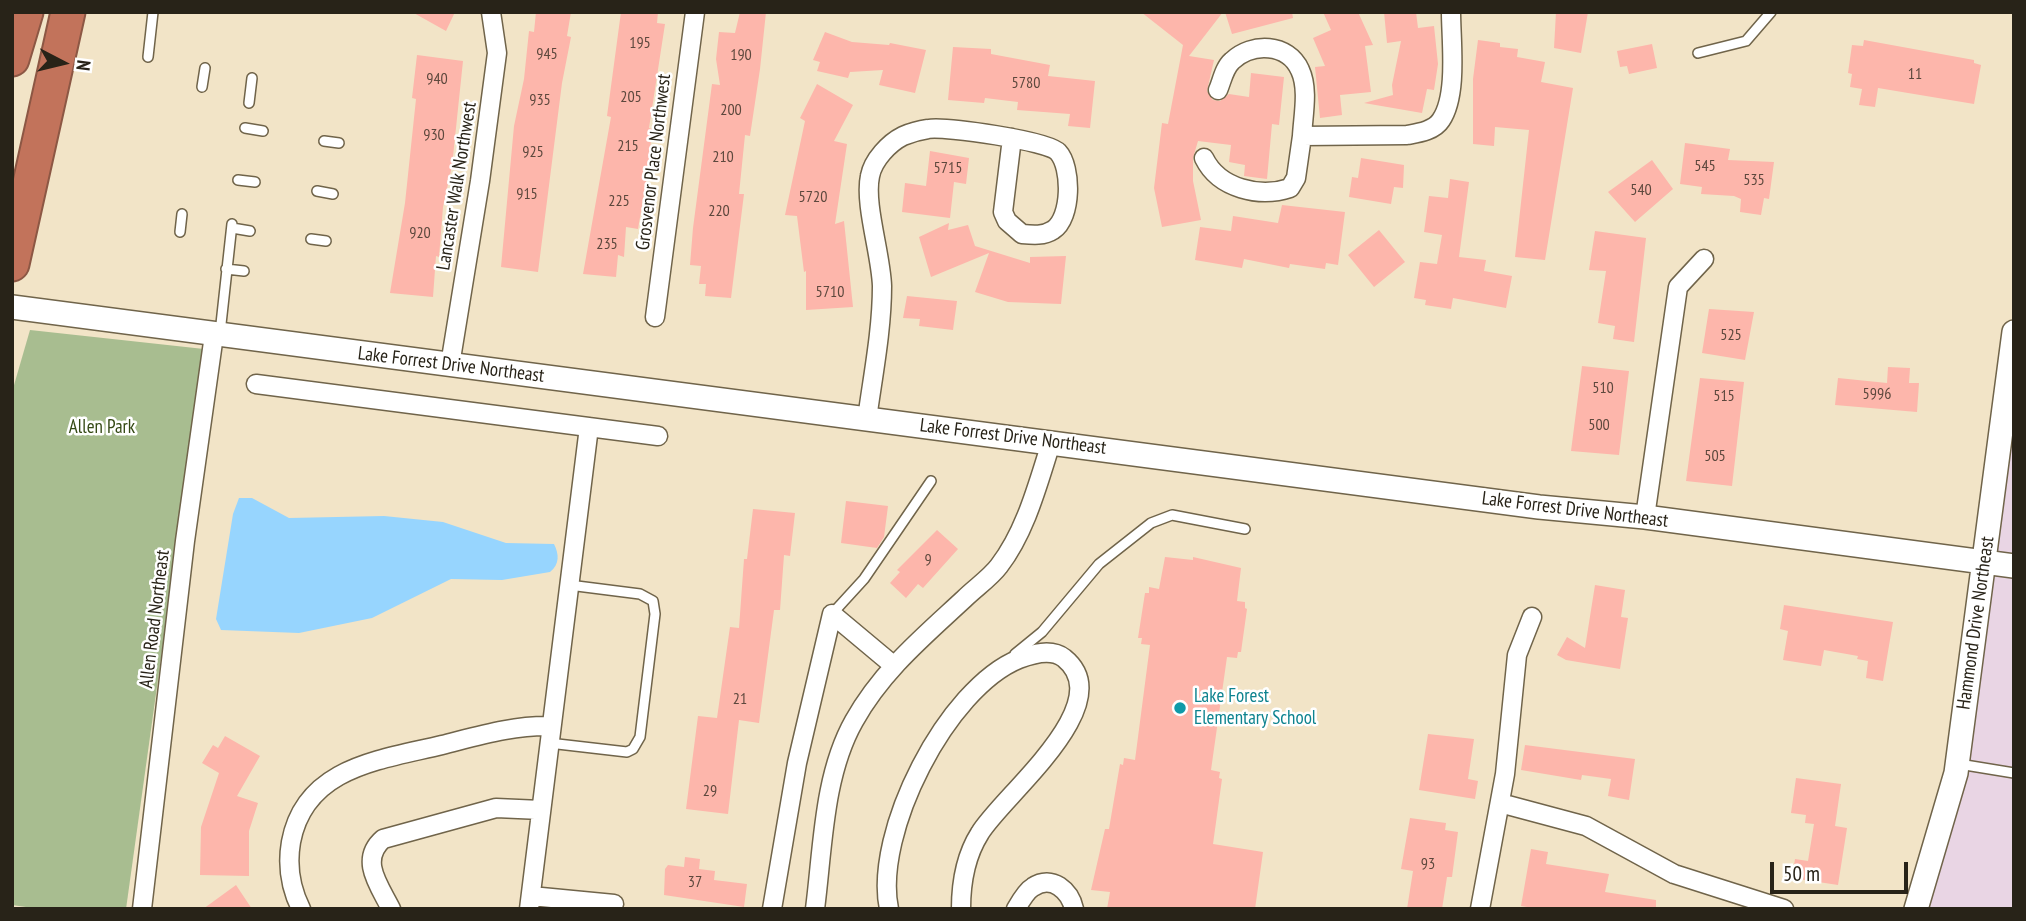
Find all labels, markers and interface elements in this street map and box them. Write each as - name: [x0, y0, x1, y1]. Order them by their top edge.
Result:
- north arrow: [28, 28, 98, 98]
- house number: 195: [629, 33, 651, 53]
- house number: 945: [536, 44, 558, 64]
- house number: 190: [730, 45, 752, 65]
- text: N: [71, 59, 96, 72]
- house number: 11: [1908, 64, 1922, 84]
- house number: 940: [426, 69, 448, 89]
- street label: Grosvenor Place Northwest: [632, 73, 676, 251]
- house number: 5780: [1012, 73, 1040, 93]
- house number: 205: [620, 87, 642, 107]
- house number: 935: [529, 90, 551, 110]
- street label: Lancaster Walk Northwest: [432, 100, 482, 272]
- house number: 200: [720, 100, 742, 120]
- house number: 930: [423, 125, 445, 145]
- house number: 215: [617, 136, 639, 156]
- house number: 925: [522, 142, 544, 162]
- house number: 210: [712, 147, 734, 167]
- house number: 545: [1694, 156, 1716, 176]
- house number: 5715: [934, 158, 962, 178]
- house number: 535: [1743, 170, 1765, 190]
- house number: 540: [1630, 180, 1652, 200]
- house number: 915: [516, 184, 538, 204]
- house number: 5720: [799, 187, 827, 207]
- house number: 225: [608, 191, 630, 211]
- house number: 220: [708, 201, 730, 221]
- house number: 920: [409, 223, 431, 243]
- house number: 235: [596, 234, 618, 254]
- house number: 5710: [816, 282, 844, 302]
- house number: 525: [1720, 325, 1742, 345]
- street label: Lake Forrest Drive Northeast: [357, 342, 545, 388]
- house number: 510: [1592, 378, 1614, 398]
- house number: 5996: [1863, 384, 1891, 404]
- house number: 515: [1713, 386, 1735, 406]
- street label: Lake Forrest Drive Northeast: [919, 414, 1107, 460]
- house number: 500: [1588, 415, 1610, 435]
- park label: Allen Park: [69, 417, 135, 439]
- house number: 505: [1704, 446, 1726, 466]
- street label: Lake Forrest Drive Northeast: [1481, 487, 1669, 533]
- street label: Hammond Drive Northeast: [1953, 535, 1999, 711]
- street label: Allen Road Northeast: [135, 548, 175, 690]
- house number: 9: [924, 550, 932, 570]
- place label: Lake Forest Elementary School: [1194, 686, 1316, 730]
- house number: 21: [733, 689, 747, 709]
- marker: Lake Forest Elementary School: [1172, 700, 1188, 716]
- house number: 29: [703, 781, 717, 801]
- scale bar: [1774, 848, 1912, 892]
- house number: 93: [1421, 854, 1435, 874]
- text: 50 m: [1783, 860, 1820, 887]
- house number: 37: [688, 872, 702, 892]

